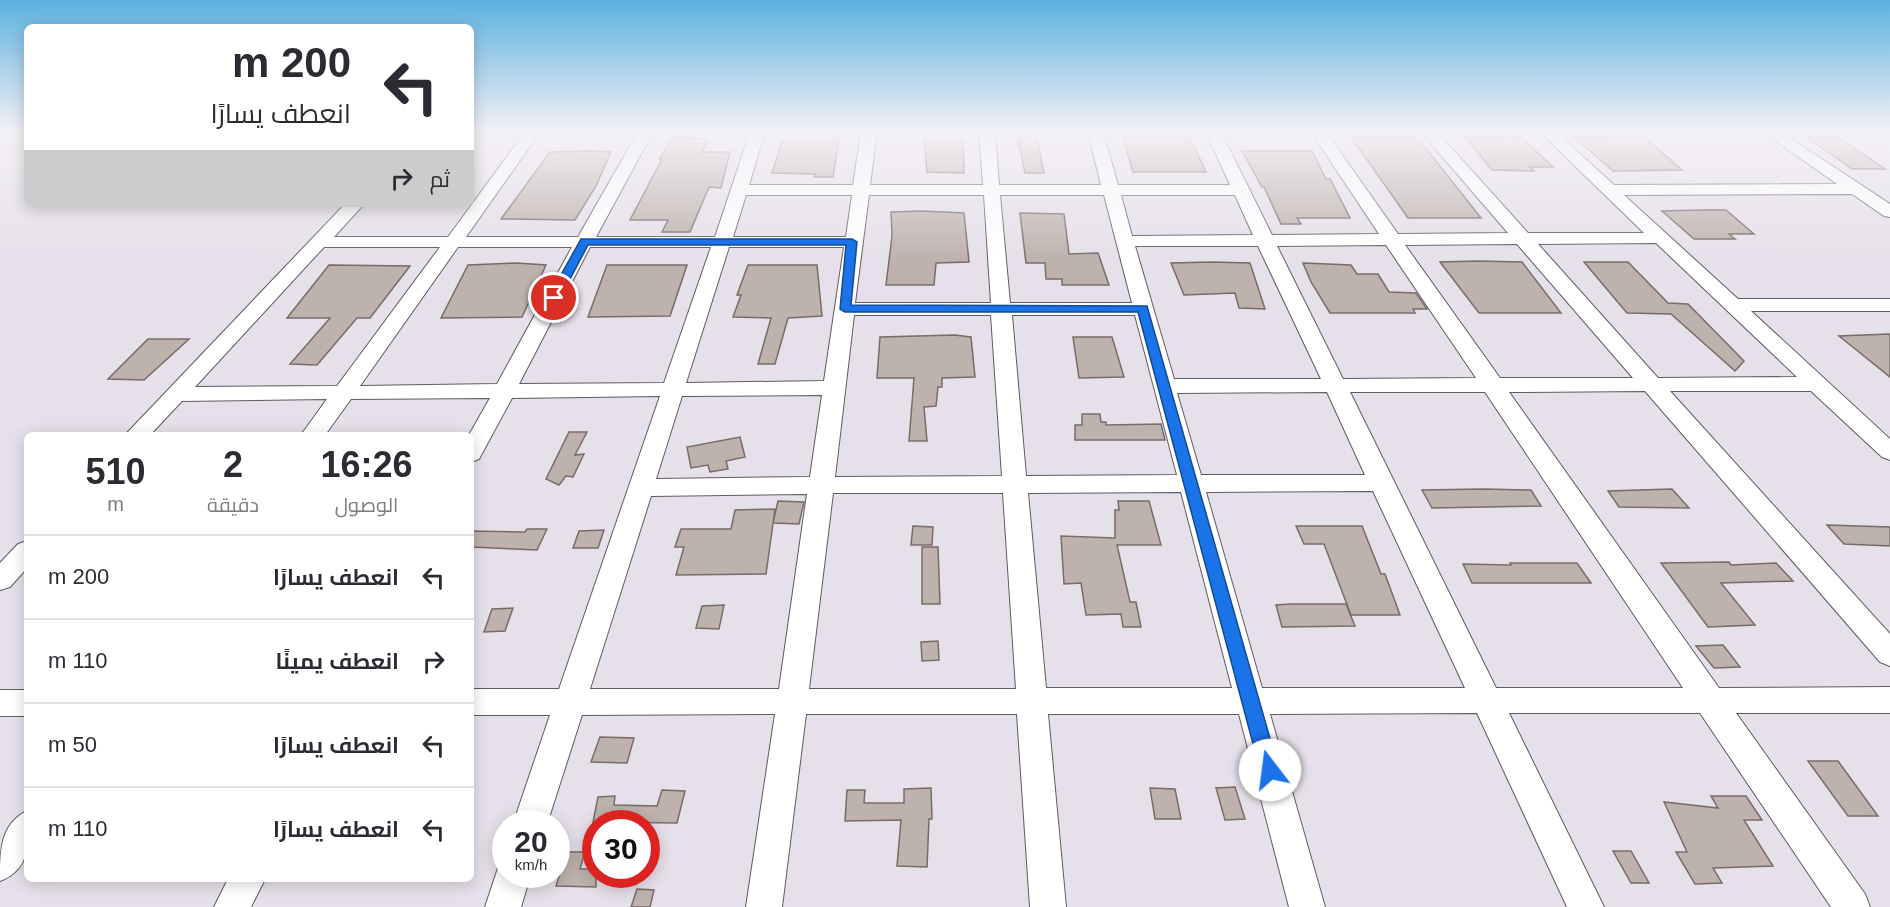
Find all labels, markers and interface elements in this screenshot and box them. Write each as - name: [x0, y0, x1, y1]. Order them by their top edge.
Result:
- text: 200 m: [232, 39, 351, 86]
- icon: left: [372, 48, 450, 126]
- text: انعطف يسارًا: [210, 99, 351, 129]
- icon: right: [385, 162, 418, 195]
- text: ثم: [430, 167, 450, 192]
- pin: [528, 272, 579, 323]
- icon: arrive: [537, 281, 570, 314]
- text: 2: [223, 444, 243, 485]
- text: 16:26: [320, 444, 413, 485]
- text: 510: [85, 451, 146, 492]
- text: m: [107, 493, 124, 515]
- text: دقيقة: [207, 494, 259, 516]
- text: الوصول: [335, 494, 398, 516]
- icon: left: [417, 561, 450, 594]
- text: 200 m: [48, 564, 109, 589]
- text: انعطف يسارًا: [273, 565, 399, 590]
- icon: right: [417, 645, 450, 678]
- text: 110 m: [48, 648, 108, 673]
- text: انعطف يمينًا: [276, 649, 399, 674]
- icon: left: [417, 729, 450, 762]
- text: 50 m: [48, 732, 97, 757]
- text: انعطف يسارًا: [273, 733, 399, 758]
- position arrow: [1238, 738, 1302, 802]
- speed limit sign: 30: [582, 810, 660, 888]
- icon: left: [417, 813, 450, 846]
- text: 110 m: [48, 816, 108, 841]
- text: انعطف يسارًا: [273, 817, 399, 842]
- text: 20: [514, 825, 548, 858]
- text: km/h: [515, 856, 547, 873]

